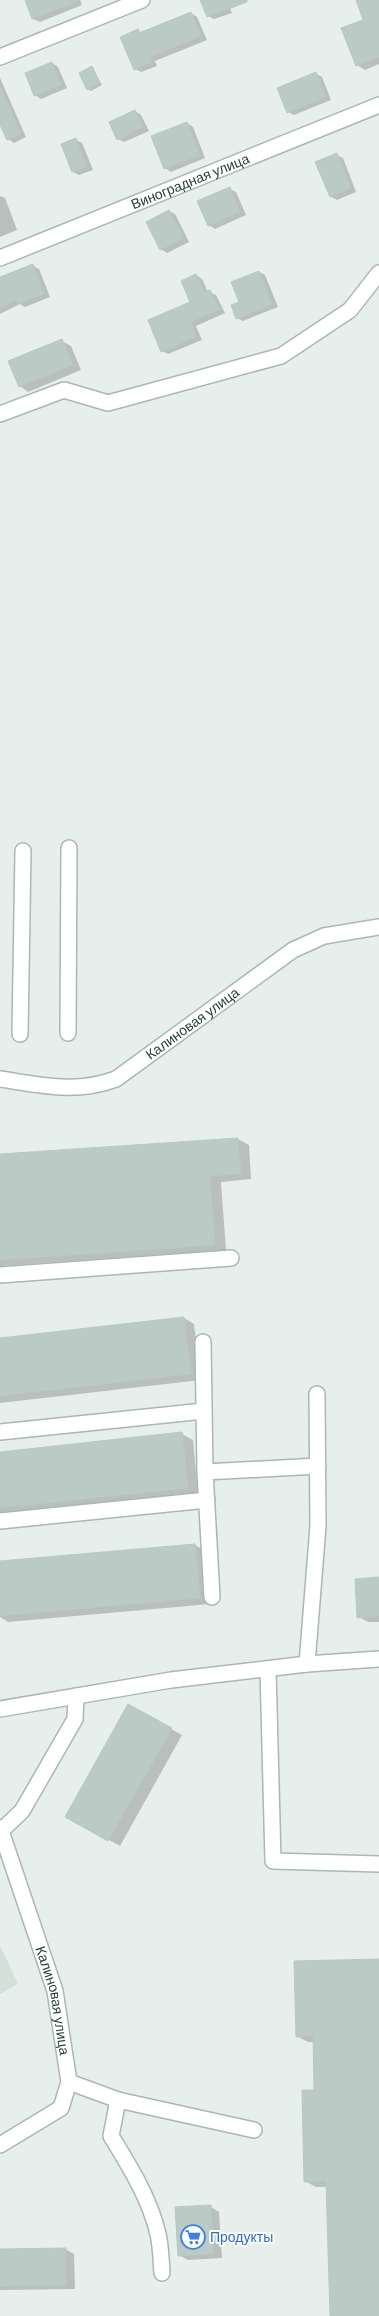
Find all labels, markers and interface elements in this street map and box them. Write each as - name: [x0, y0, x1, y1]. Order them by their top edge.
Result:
- street label: Виноградная улица: [128, 149, 252, 212]
- street label: Калиновая улица: [142, 983, 242, 1063]
- street label: Калиновая улица: [32, 1944, 74, 2056]
- supermarket icon: Продукты: [180, 2224, 206, 2250]
- place label: Продукты: [210, 2228, 273, 2245]

